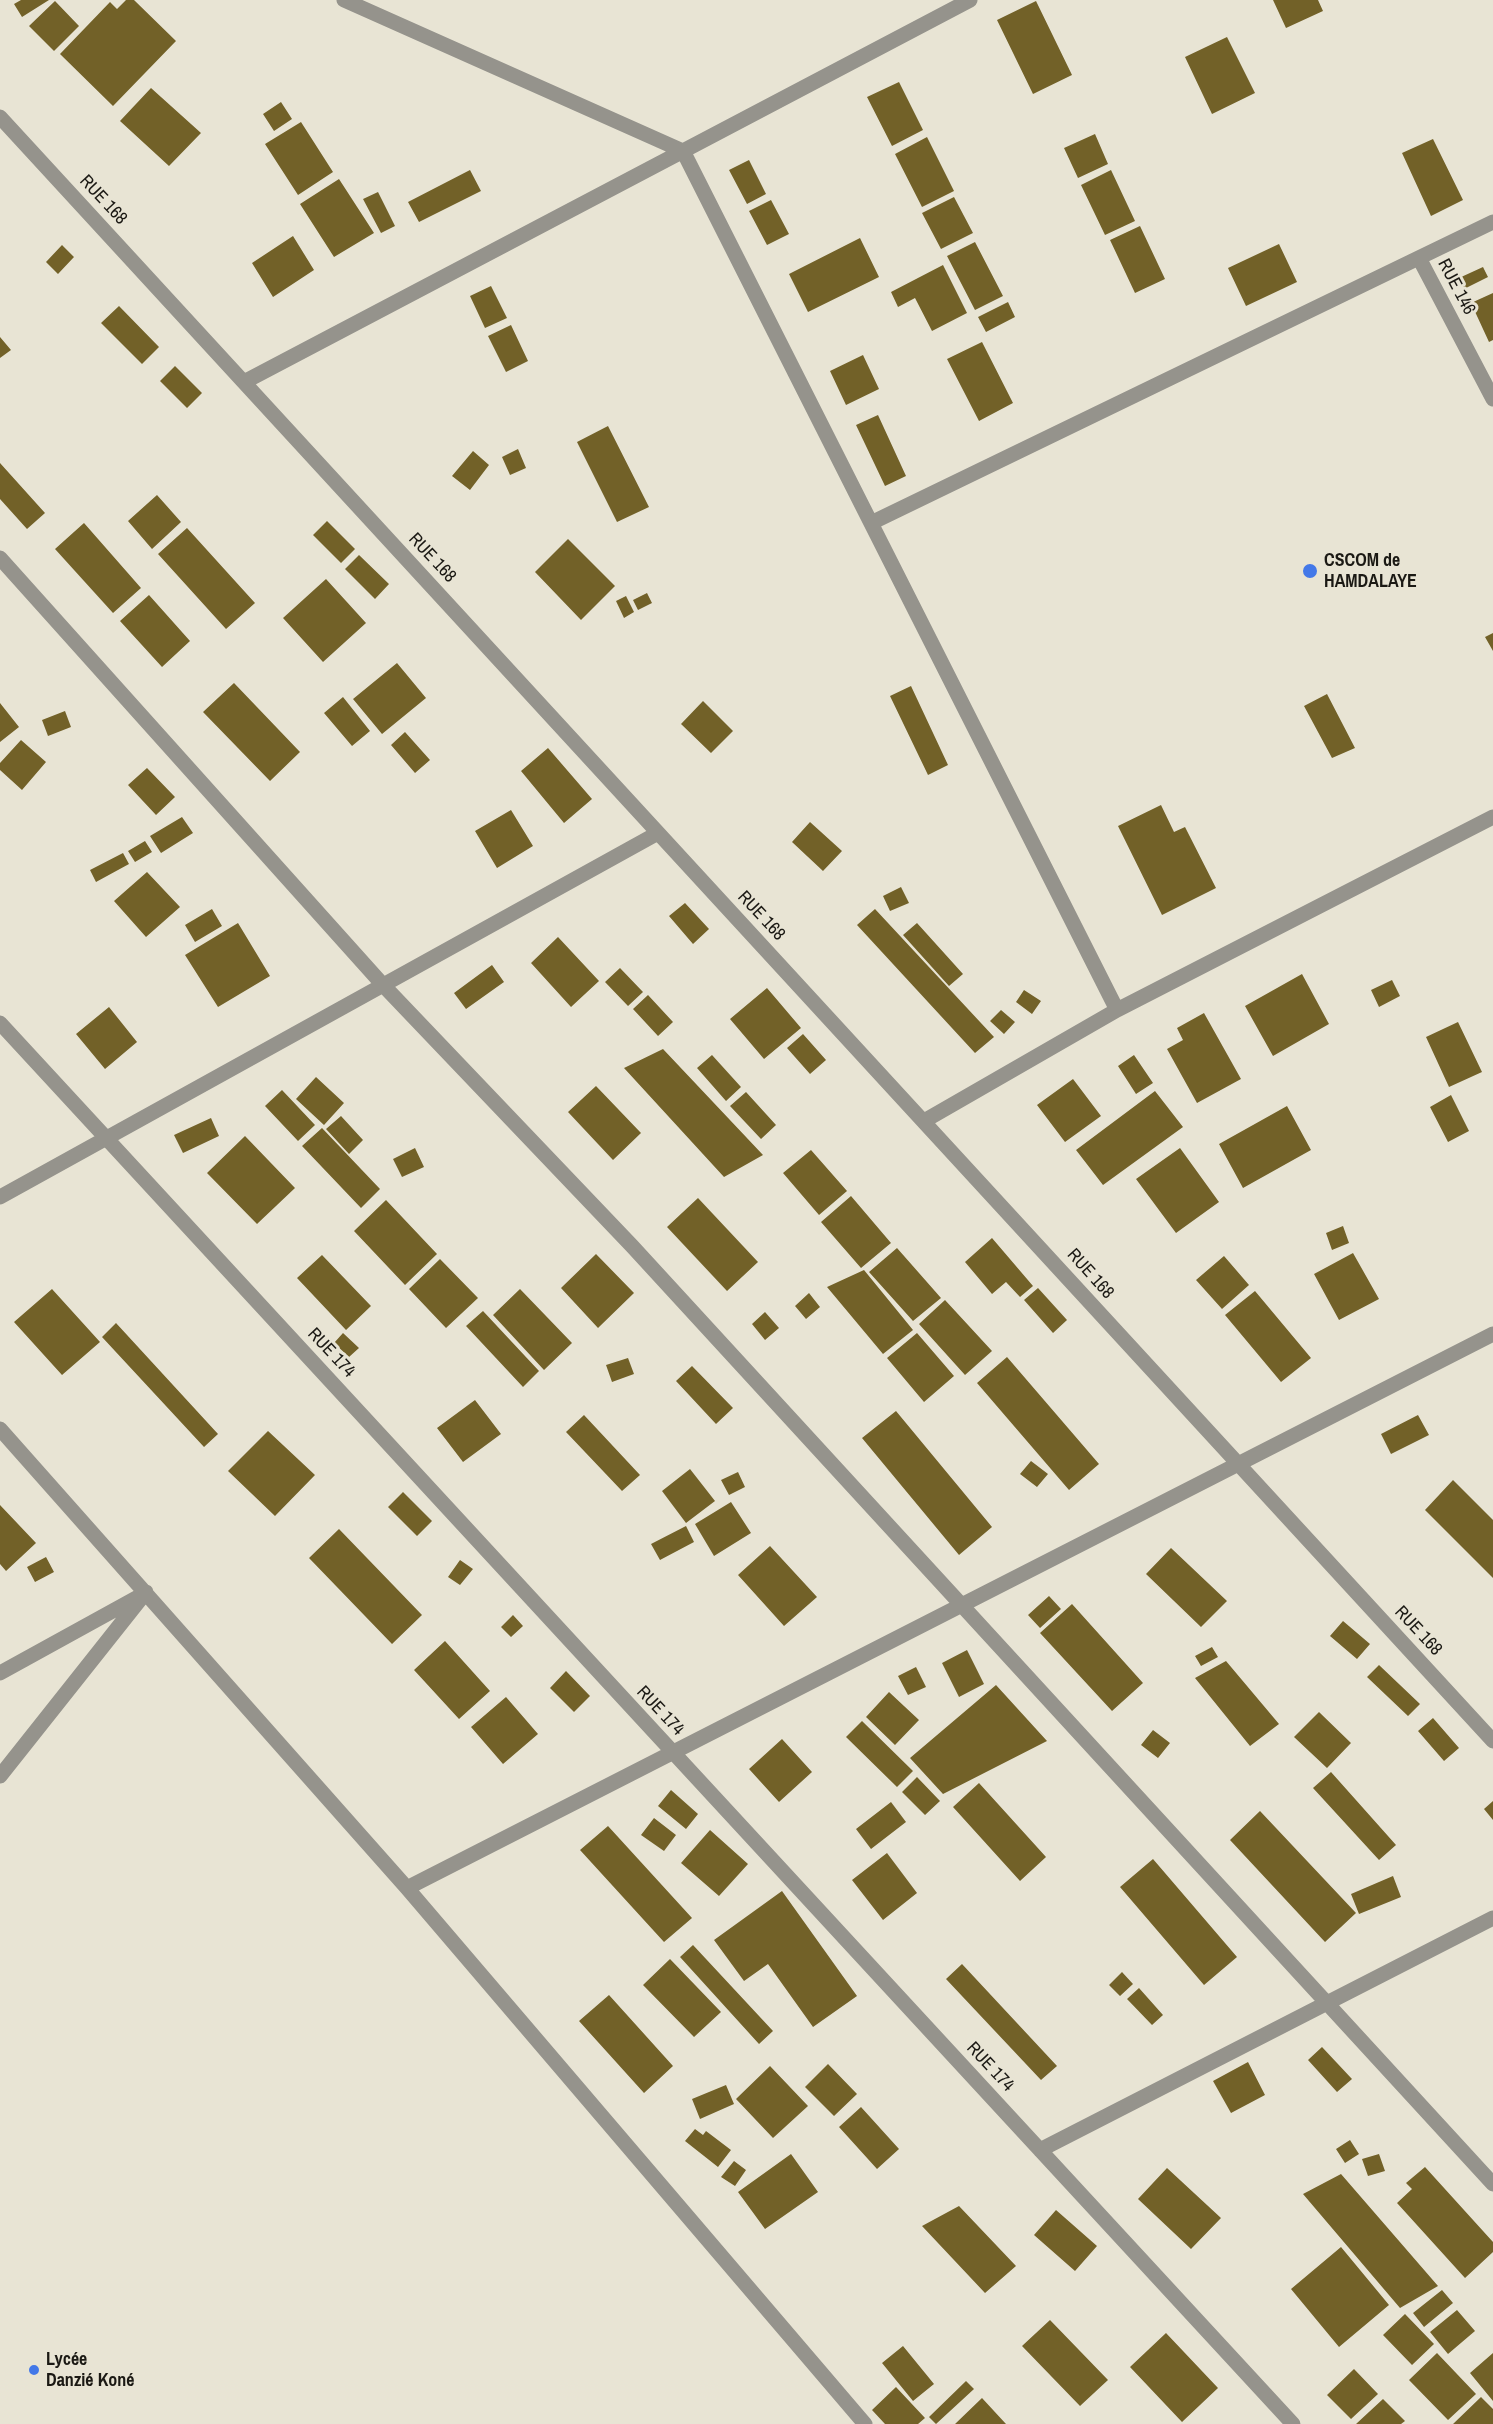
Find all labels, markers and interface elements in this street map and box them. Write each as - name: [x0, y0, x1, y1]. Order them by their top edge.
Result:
- street label: RUE 168: [75, 171, 131, 229]
- street label: RUE 146: [1432, 255, 1480, 319]
- street label: RUE 168: [404, 529, 460, 587]
- place label: CSCOM de HAMDALAYE: [1324, 550, 1417, 592]
- marker: CSCOM de HAMDALAYE: [1301, 562, 1319, 580]
- street label: RUE 168: [733, 887, 789, 945]
- street label: RUE 168: [1062, 1245, 1118, 1303]
- street label: RUE 174: [303, 1324, 359, 1382]
- street label: RUE 168: [1390, 1602, 1446, 1660]
- street label: RUE 174: [632, 1682, 688, 1740]
- street label: RUE 174: [962, 2038, 1018, 2096]
- place label: Lycée Danzié Koné: [46, 2349, 135, 2392]
- marker: Lycée Danzié Koné: [27, 2363, 41, 2377]

